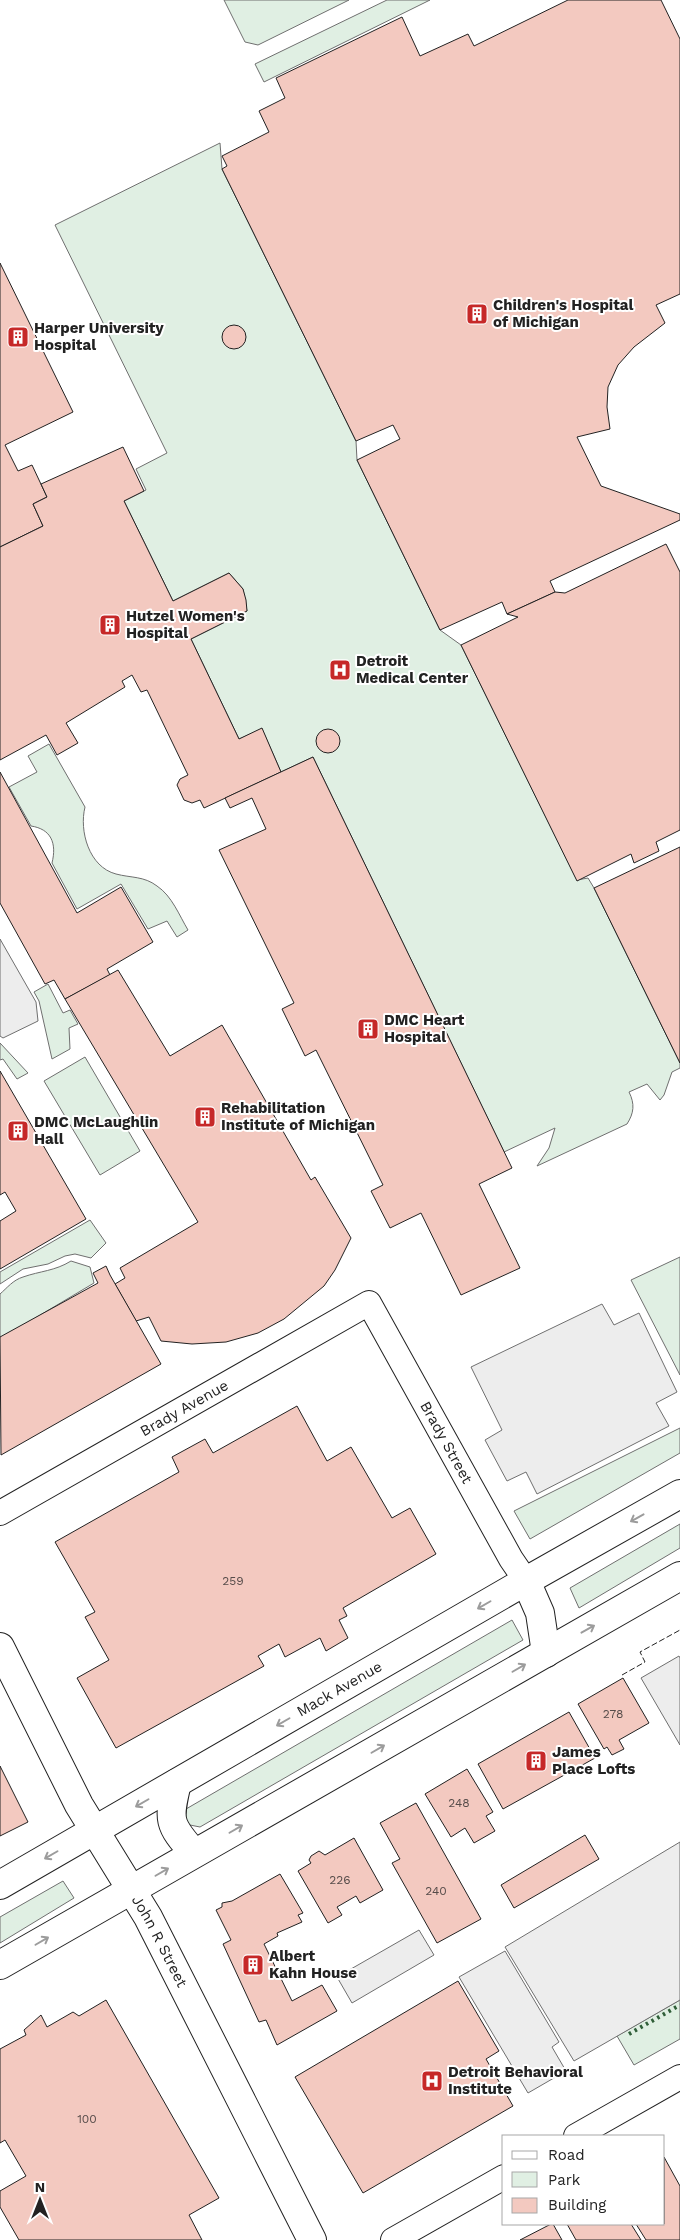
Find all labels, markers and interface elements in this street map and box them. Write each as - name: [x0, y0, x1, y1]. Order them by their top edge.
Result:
- place label: Children's Hospital of Michigan: [493, 296, 634, 331]
- building icon: Children's Hospital of Michigan: [465, 302, 489, 326]
- place label: Harper University Hospital: [34, 319, 164, 354]
- building icon: Harper University Hospital: [6, 325, 30, 349]
- place label: Hutzel Women's Hospital: [126, 607, 245, 642]
- building icon: Hutzel Women's Hospital: [98, 613, 122, 637]
- place label: Detroit Medical Center: [356, 652, 469, 687]
- hospital icon: Detroit Medical Center: [328, 658, 352, 682]
- place label: DMC Heart Hospital: [384, 1011, 465, 1046]
- building icon: DMC Heart Hospital: [356, 1017, 380, 1041]
- place label: Rehabilitation Institute of Michigan: [221, 1099, 375, 1134]
- building icon: Rehabilitation Institute of Michigan: [193, 1105, 217, 1129]
- place label: DMC McLaughlin Hall: [34, 1113, 158, 1148]
- building icon: DMC McLaughlin Hall: [6, 1119, 30, 1143]
- street label: Brady Avenue: [137, 1376, 232, 1440]
- street label: Brady Street: [416, 1398, 477, 1487]
- one-way arrow: [630, 1513, 645, 1523]
- house number: 259: [222, 1574, 244, 1588]
- one-way arrow: [477, 1601, 492, 1611]
- one-way arrow: [580, 1623, 595, 1633]
- street label: Mack Avenue: [294, 1657, 385, 1721]
- one-way arrow: [511, 1663, 525, 1673]
- house number: 278: [603, 1707, 623, 1721]
- one-way arrow: [276, 1717, 290, 1727]
- one-way arrow: [370, 1743, 384, 1753]
- place label: James Place Lofts: [552, 1743, 635, 1778]
- building icon: James Place Lofts: [524, 1749, 548, 1773]
- house number: 248: [448, 1796, 470, 1810]
- one-way arrow: [135, 1798, 150, 1808]
- one-way arrow: [229, 1824, 244, 1834]
- one-way arrow: [45, 1851, 59, 1861]
- one-way arrow: [155, 1866, 169, 1876]
- house number: 226: [329, 1873, 351, 1887]
- house number: 240: [425, 1884, 447, 1898]
- street label: John R Street: [128, 1892, 191, 1991]
- one-way arrow: [35, 1935, 49, 1945]
- place label: Albert Kahn House: [269, 1947, 357, 1982]
- building icon: Albert Kahn House: [241, 1953, 265, 1977]
- place label: Detroit Behavioral Institute: [448, 2063, 583, 2098]
- hospital icon: Detroit Behavioral Institute: [420, 2069, 444, 2093]
- house number: 100: [77, 2112, 97, 2126]
- legend: [502, 2135, 665, 2225]
- text: Road: [548, 2146, 585, 2164]
- text: Park: [548, 2171, 581, 2189]
- north arrow: [15, 2175, 65, 2225]
- text: N: [35, 2179, 45, 2195]
- text: Building: [548, 2196, 606, 2214]

